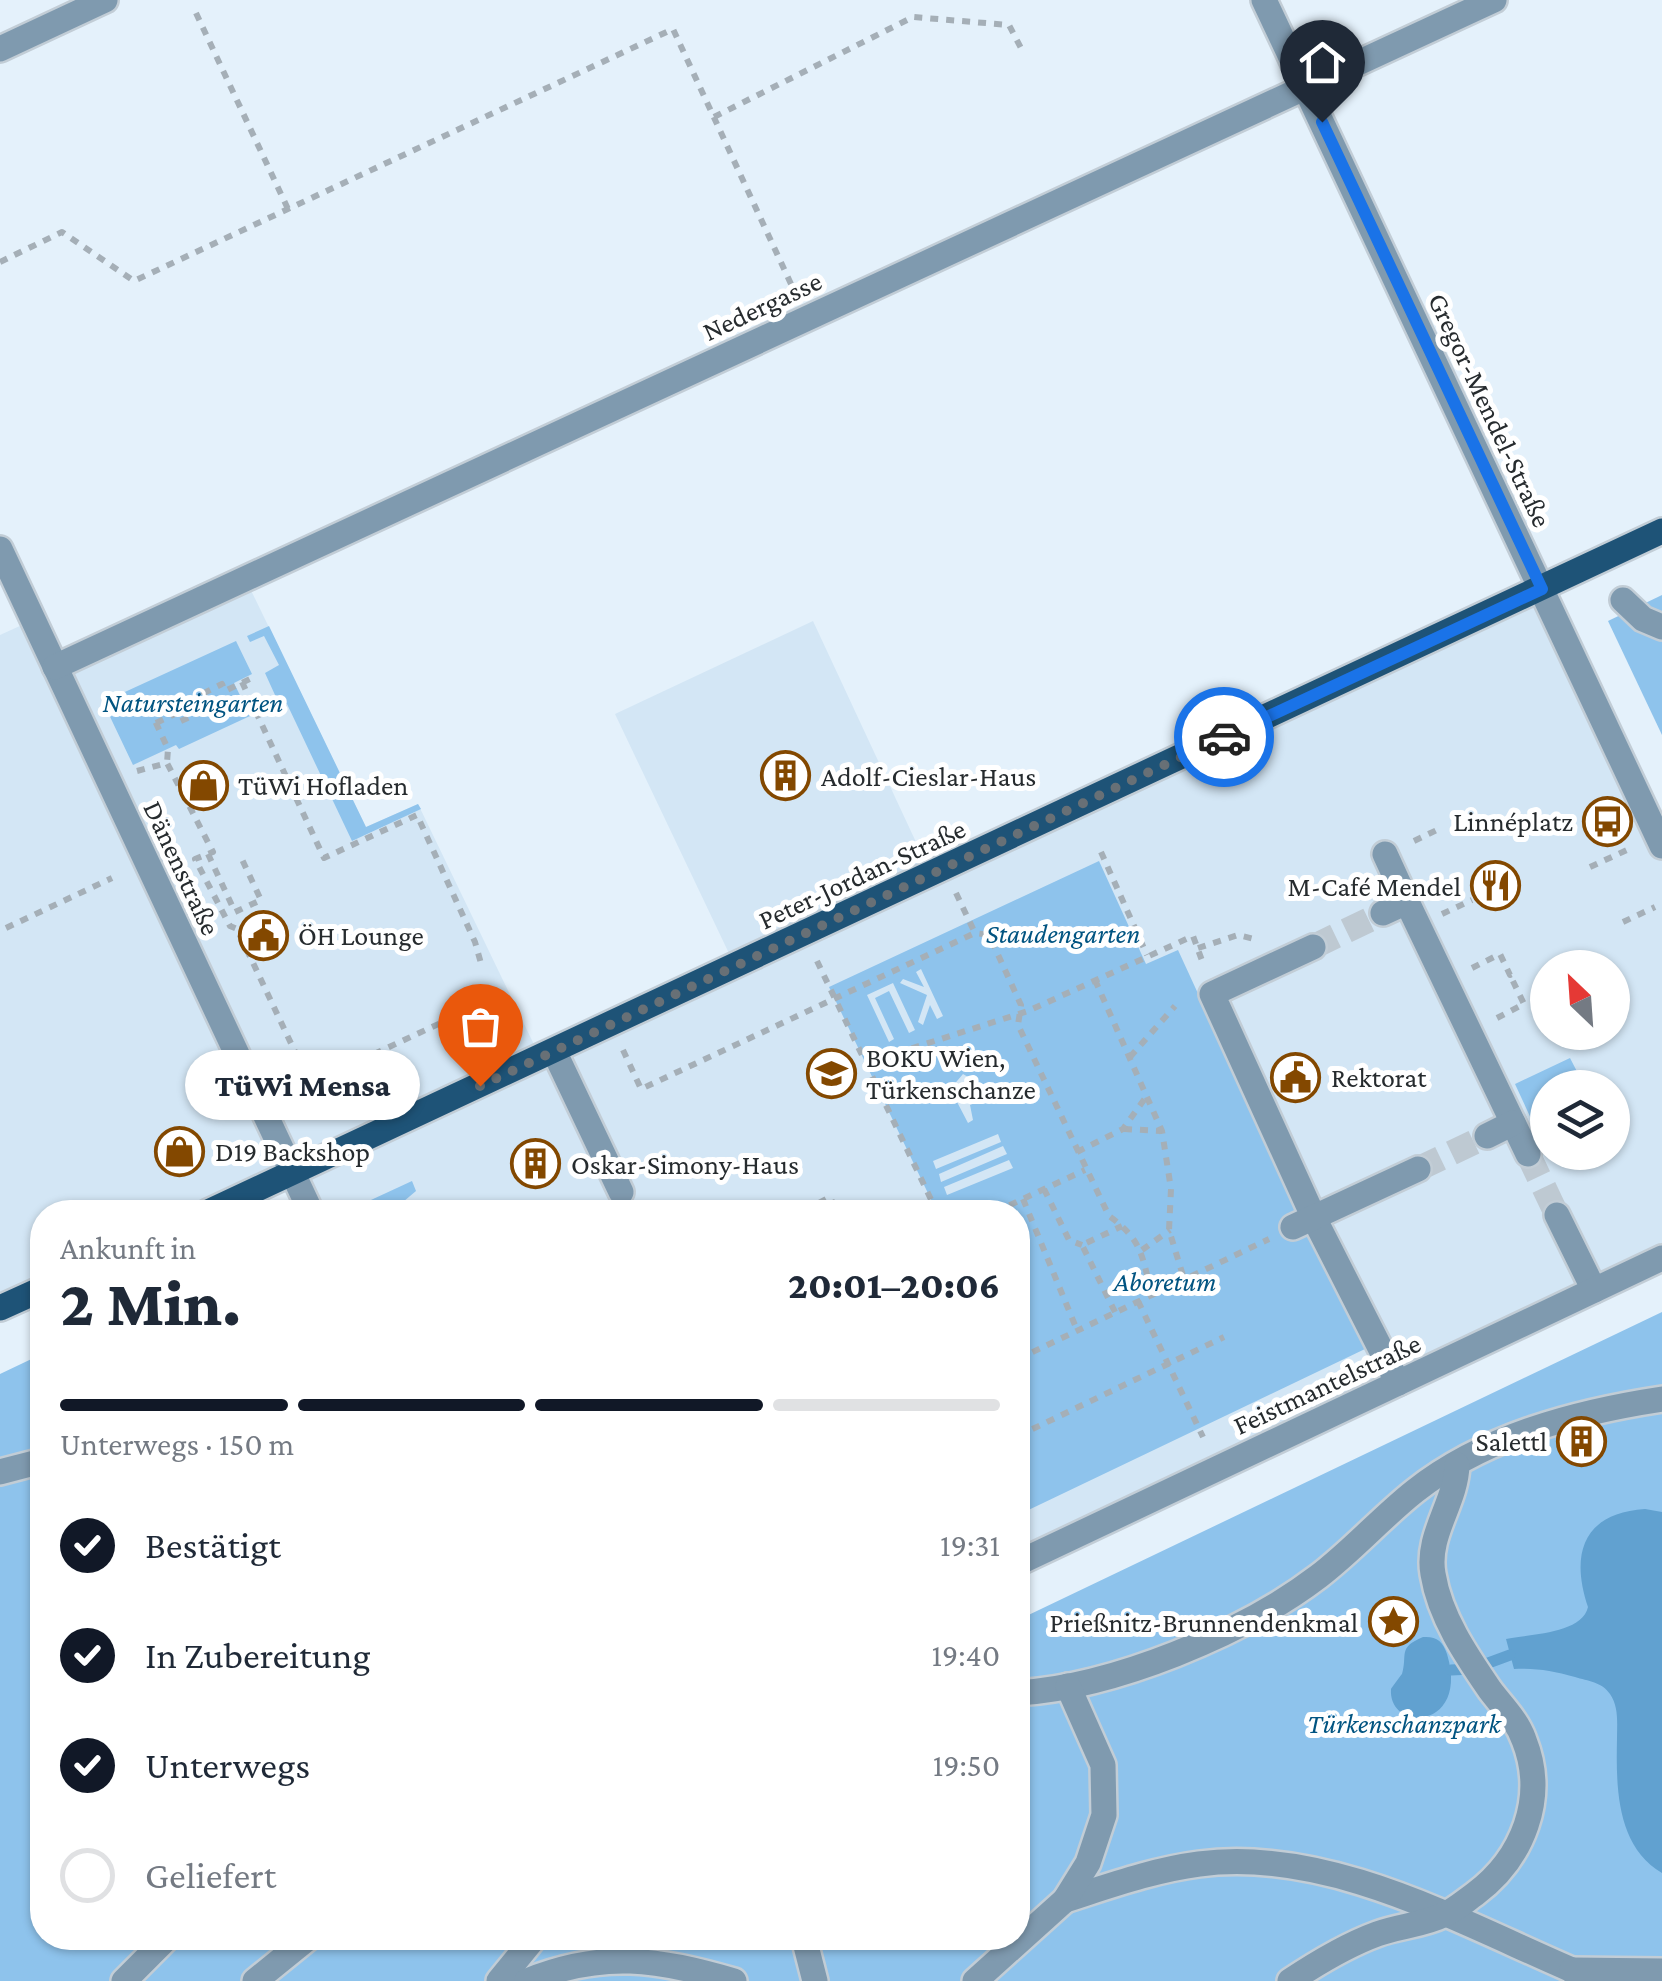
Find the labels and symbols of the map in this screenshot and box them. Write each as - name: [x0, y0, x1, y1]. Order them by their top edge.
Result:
- pin: [1280, 20, 1365, 123]
- street label: Nedergasse: [698, 265, 826, 347]
- street label: Gregor-Mendel-Straße: [1422, 288, 1558, 532]
- park label: Natursteingarten: [103, 687, 283, 718]
- courier: [1174, 687, 1274, 787]
- building icon: Adolf-Cieslar-Haus: [760, 750, 812, 802]
- shop icon: TüWi Hofladen: [177, 759, 229, 811]
- place label: Adolf-Cieslar-Haus: [821, 761, 1036, 792]
- place label: TüWi Hofladen: [238, 770, 408, 801]
- bus stop icon: Linnéplatz: [1582, 795, 1634, 847]
- street label: Dänenstraße: [137, 796, 227, 940]
- place label: Linnéplatz: [1453, 806, 1573, 837]
- street label: Peter-Jordan-Straße: [754, 813, 970, 935]
- restaurant icon: M-Café Mendel: [1470, 860, 1522, 912]
- place label: M-Café Mendel: [1287, 871, 1461, 902]
- public building icon: ÖH Lounge: [237, 909, 289, 961]
- park label: Staudengarten: [986, 918, 1140, 949]
- place label: ÖH Lounge: [298, 920, 424, 951]
- north arrow: [1530, 950, 1630, 1050]
- pin: [438, 984, 523, 1087]
- place label: BOKU Wien, Türkenschanze: [866, 1042, 1036, 1105]
- school or university icon: BOKU Wien, Türkenschanze: [805, 1047, 857, 1099]
- callout: TüWi Mensa: [185, 1051, 420, 1121]
- public building icon: Rektorat: [1270, 1051, 1322, 1103]
- place label: Rektorat: [1331, 1062, 1427, 1093]
- shop icon: D19 Backshop: [154, 1125, 206, 1177]
- place label: D19 Backshop: [215, 1136, 370, 1167]
- building icon: Oskar-Simony-Haus: [510, 1138, 562, 1190]
- place label: Oskar-Simony-Haus: [571, 1149, 799, 1180]
- park label: Aboretum: [1112, 1266, 1216, 1297]
- street label: Feistmantelstraße: [1229, 1327, 1425, 1441]
- building icon: Salettl: [1556, 1415, 1608, 1467]
- place label: Salettl: [1475, 1426, 1547, 1457]
- place icon: Prießnitz-Brunnendenkmal: [1367, 1596, 1419, 1648]
- place label: Prießnitz-Brunnendenkmal: [1049, 1607, 1358, 1638]
- park label: Türkenschanzpark: [1307, 1708, 1503, 1739]

